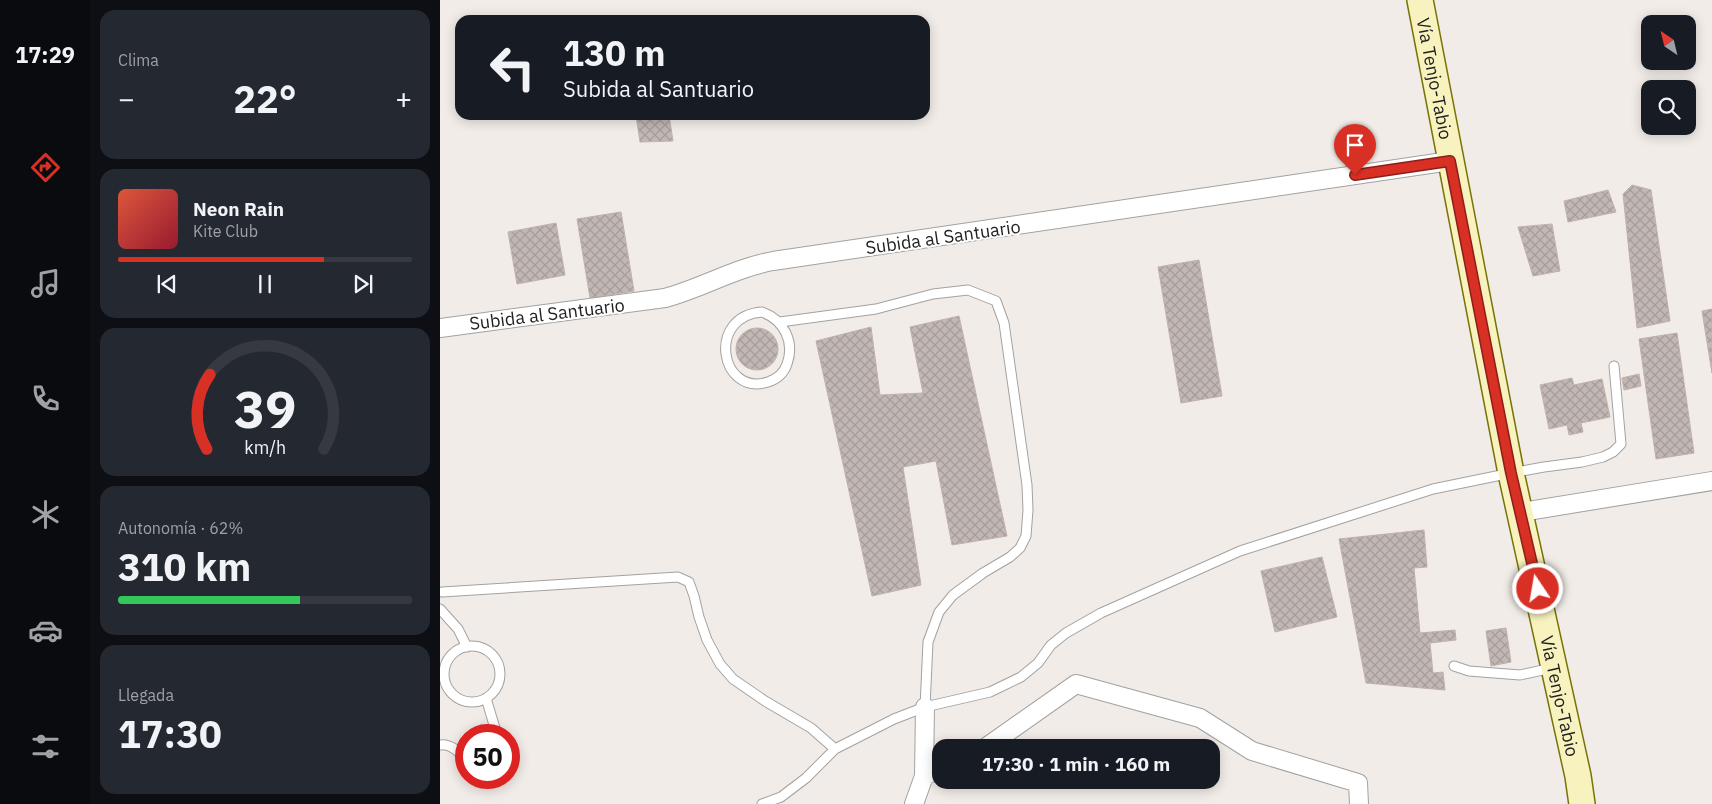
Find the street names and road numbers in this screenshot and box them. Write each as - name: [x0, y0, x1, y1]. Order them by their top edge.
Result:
- street label: Vía Tenjo-Tabio: [1412, 16, 1458, 141]
- street label: Subida al Santuario: [864, 215, 1022, 259]
- street label: Subida al Santuario: [468, 293, 626, 335]
- street label: Vía Tenjo-Tabio: [1536, 633, 1585, 759]

